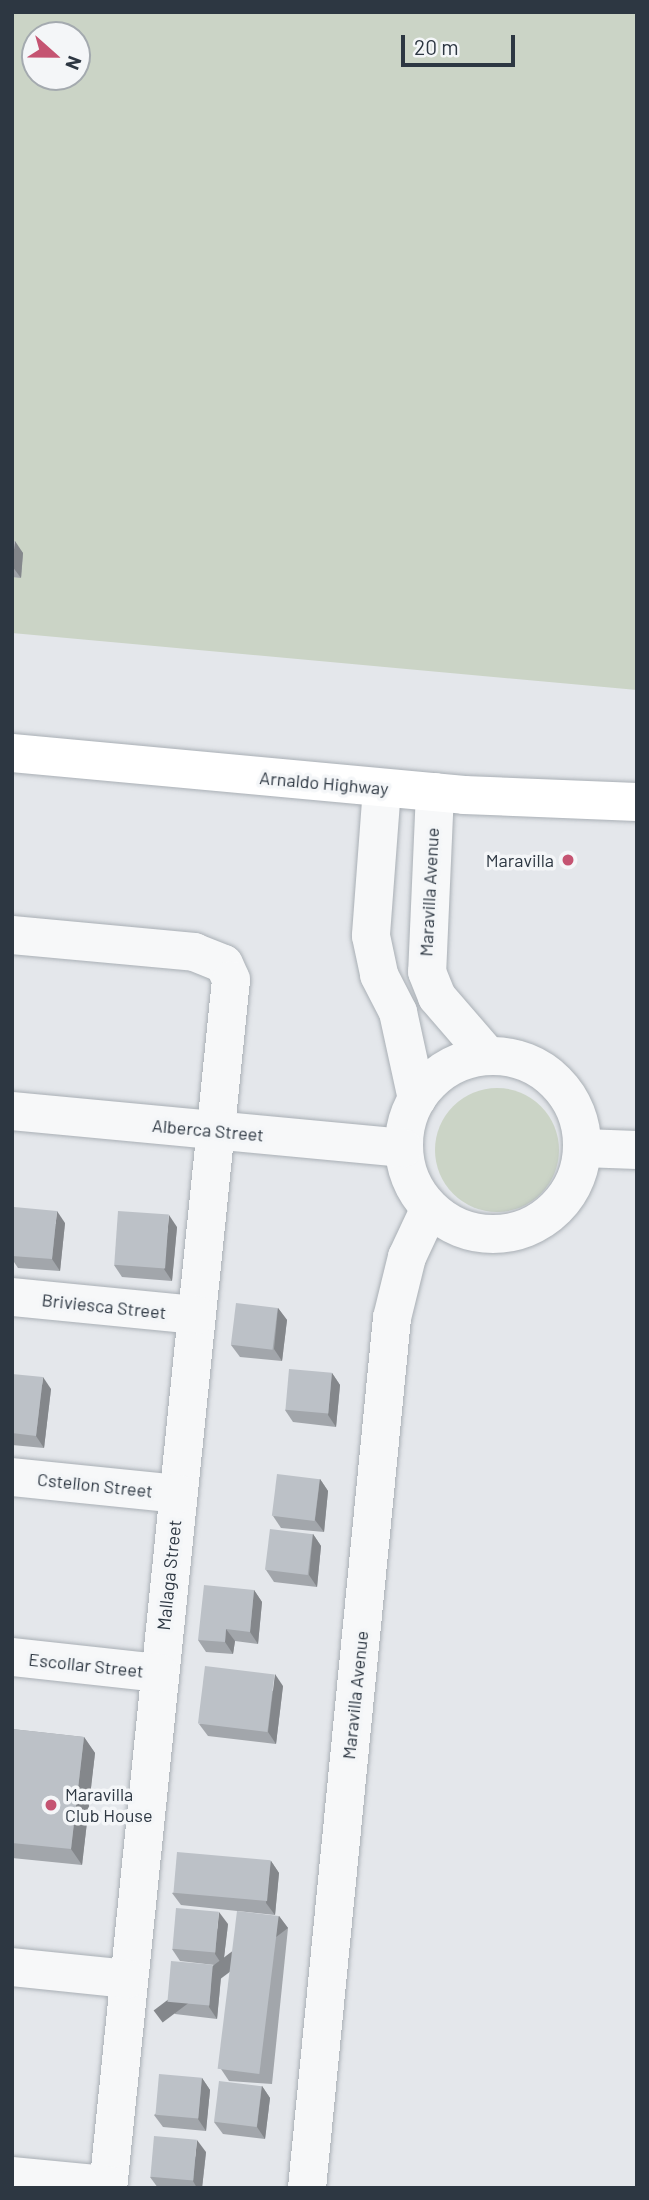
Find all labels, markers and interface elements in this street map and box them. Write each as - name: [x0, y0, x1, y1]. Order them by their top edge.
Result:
- north arrow: [21, 21, 91, 91]
- scale bar: [404, 21, 518, 65]
- text: 20 m: [414, 34, 459, 59]
- text: N: [61, 53, 87, 73]
- street label: Arnaldo Highway: [259, 767, 389, 799]
- street label: Maravilla Avenue: [415, 827, 443, 957]
- place label: Maravilla: [486, 849, 554, 871]
- marker: Maravilla: [560, 852, 576, 868]
- street label: Alberca Street: [151, 1114, 265, 1146]
- street label: Briviesca Street: [41, 1289, 167, 1323]
- street label: Cstellon Street: [36, 1468, 154, 1502]
- street label: Mallaga Street: [152, 1519, 186, 1631]
- street label: Maravilla Avenue: [338, 1630, 372, 1760]
- street label: Escollar Street: [27, 1648, 145, 1682]
- place label: Maravilla Club House: [65, 1784, 153, 1826]
- marker: Maravilla Club House: [43, 1797, 59, 1813]

